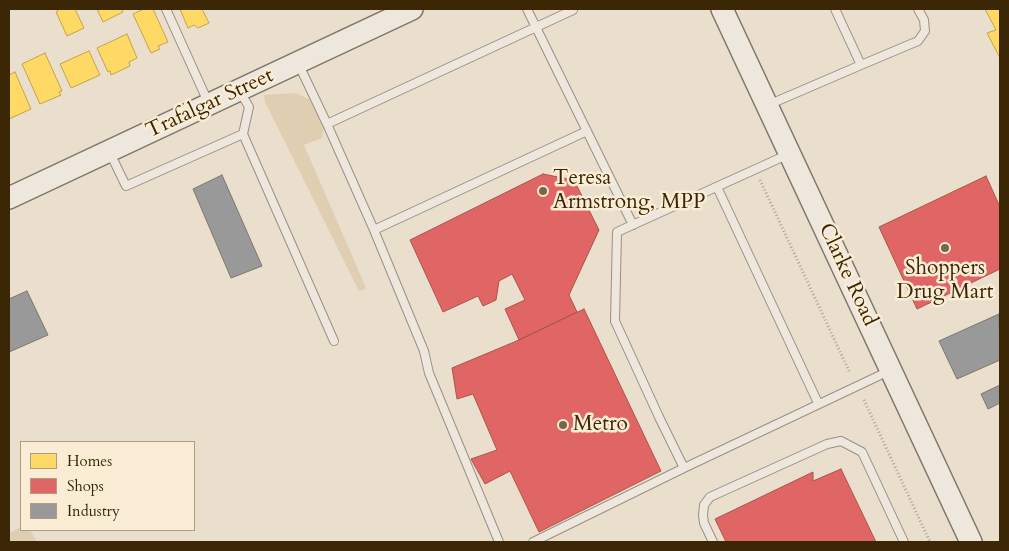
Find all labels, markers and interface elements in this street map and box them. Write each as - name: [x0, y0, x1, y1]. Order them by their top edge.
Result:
- street label: Trafalgar Street: [142, 64, 278, 144]
- place label: Teresa Armstrong, MPP: [553, 166, 705, 216]
- marker: Teresa Armstrong, MPP: [537, 185, 549, 197]
- street label: Clarke Road: [812, 220, 882, 330]
- marker: Shoppers Drug Mart: [939, 242, 951, 254]
- place label: Shoppers Drug Mart: [897, 256, 993, 306]
- place label: Metro: [573, 412, 628, 438]
- marker: Metro: [557, 419, 569, 431]
- legend: [20, 441, 195, 531]
- text: Homes: [67, 451, 112, 471]
- text: Shops: [67, 476, 104, 496]
- text: Industry: [67, 501, 120, 521]

